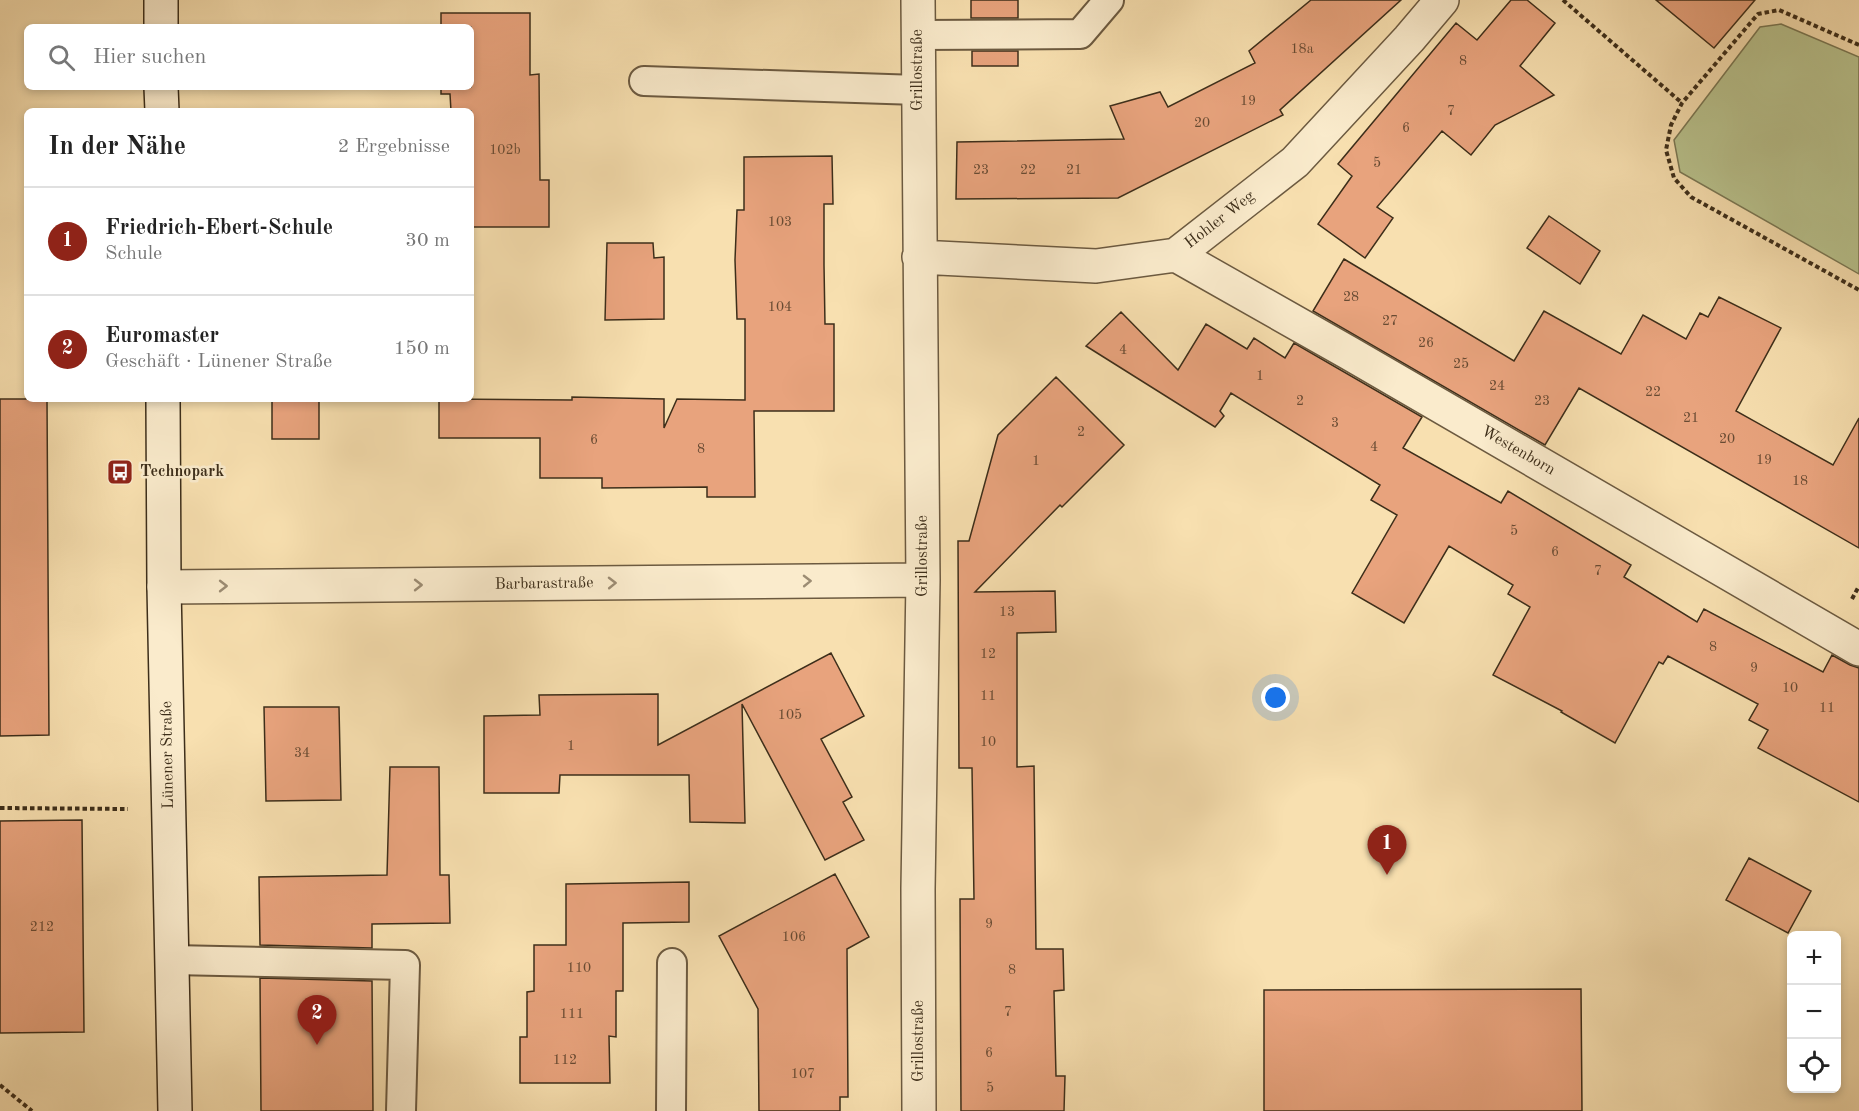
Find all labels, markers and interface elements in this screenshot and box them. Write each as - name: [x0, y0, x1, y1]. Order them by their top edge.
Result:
- search box: [24, 24, 474, 90]
- street label: Grillostraße: [910, 29, 926, 111]
- icon: search: [45, 41, 78, 74]
- house number: 18a: [1290, 42, 1314, 56]
- text: Hier suchen: [93, 46, 206, 68]
- house number: 8: [1459, 54, 1467, 68]
- house number: 19: [1240, 94, 1256, 108]
- house number: 7: [1447, 104, 1455, 118]
- house number: 20: [1194, 116, 1210, 130]
- house number: 6: [1402, 121, 1410, 135]
- text: In der Nähe: [48, 134, 186, 160]
- text: 2 Ergebnisse: [338, 137, 450, 157]
- house number: 102b: [489, 143, 521, 157]
- house number: 5: [1373, 156, 1381, 170]
- house number: 23: [973, 163, 989, 177]
- house number: 22: [1020, 163, 1036, 177]
- house number: 21: [1066, 163, 1082, 177]
- street label: Hohler Weg: [1182, 188, 1258, 252]
- house number: 103: [768, 215, 792, 229]
- text: Friedrich-Ebert-Schule: [105, 217, 333, 239]
- text: 1: [62, 231, 73, 251]
- text: 30 m: [405, 231, 450, 251]
- text: Schule: [105, 244, 162, 264]
- house number: 28: [1343, 290, 1359, 304]
- house number: 104: [768, 300, 792, 314]
- house number: 27: [1382, 314, 1398, 328]
- text: Euromaster: [105, 325, 219, 347]
- house number: 26: [1418, 336, 1434, 350]
- text: 2: [62, 339, 73, 359]
- text: 150 m: [394, 339, 450, 359]
- house number: 4: [1119, 343, 1127, 357]
- text: Geschäft · Lünener Straße: [105, 352, 332, 372]
- house number: 25: [1453, 357, 1469, 371]
- house number: 1: [1256, 369, 1264, 383]
- house number: 24: [1489, 379, 1505, 393]
- house number: 22: [1645, 385, 1661, 399]
- house number: 2: [1296, 394, 1304, 408]
- house number: 23: [1534, 394, 1550, 408]
- house number: 21: [1683, 411, 1699, 425]
- house number: 3: [1331, 416, 1339, 430]
- street label: Westenborn: [1478, 423, 1558, 479]
- house number: 2: [1077, 425, 1085, 439]
- house number: 20: [1719, 432, 1735, 446]
- house number: 6: [590, 433, 598, 447]
- house number: 4: [1370, 440, 1378, 454]
- house number: 8: [697, 442, 705, 456]
- house number: 19: [1756, 453, 1772, 467]
- house number: 1: [1032, 454, 1040, 468]
- bus stop icon: Technopark: [105, 457, 135, 487]
- place label: Technopark: [140, 464, 224, 480]
- house number: 18: [1792, 474, 1808, 488]
- street label: Grillostraße: [915, 515, 931, 597]
- house number: 5: [1510, 524, 1518, 538]
- house number: 6: [1551, 545, 1559, 559]
- house number: 7: [1594, 564, 1602, 578]
- street label: Barbarastraße: [494, 575, 594, 593]
- one-way arrow: [803, 575, 812, 587]
- one-way arrow: [608, 577, 617, 589]
- one-way arrow: [413, 579, 422, 591]
- one-way arrow: [218, 580, 227, 592]
- house number: 13: [999, 605, 1015, 619]
- house number: 8: [1709, 640, 1717, 654]
- house number: 12: [980, 647, 996, 661]
- house number: 9: [1750, 661, 1758, 675]
- house number: 10: [1782, 681, 1798, 695]
- your location: [1261, 683, 1290, 712]
- house number: 11: [980, 689, 996, 703]
- street label: Lünener Straße: [159, 701, 177, 809]
- house number: 11: [1819, 701, 1835, 715]
- house number: 105: [778, 708, 802, 722]
- house number: 10: [980, 735, 996, 749]
- house number: 1: [567, 739, 575, 753]
- house number: 34: [294, 746, 310, 760]
- pin: 1: [1368, 826, 1406, 875]
- house number: 9: [985, 917, 993, 931]
- house number: 212: [30, 920, 54, 934]
- house number: 106: [782, 930, 806, 944]
- map controls: [1787, 931, 1841, 1093]
- button: +: [1787, 931, 1841, 985]
- house number: 110: [567, 961, 591, 975]
- house number: 8: [1008, 963, 1016, 977]
- button: −: [1787, 985, 1841, 1039]
- pin: 2: [298, 996, 336, 1045]
- street label: Grillostraße: [911, 1000, 927, 1082]
- house number: 7: [1004, 1005, 1012, 1019]
- house number: 111: [560, 1007, 584, 1021]
- button: locate: [1787, 1039, 1841, 1093]
- house number: 6: [985, 1046, 993, 1060]
- house number: 112: [553, 1053, 577, 1067]
- house number: 107: [791, 1067, 815, 1081]
- house number: 5: [986, 1081, 994, 1095]

